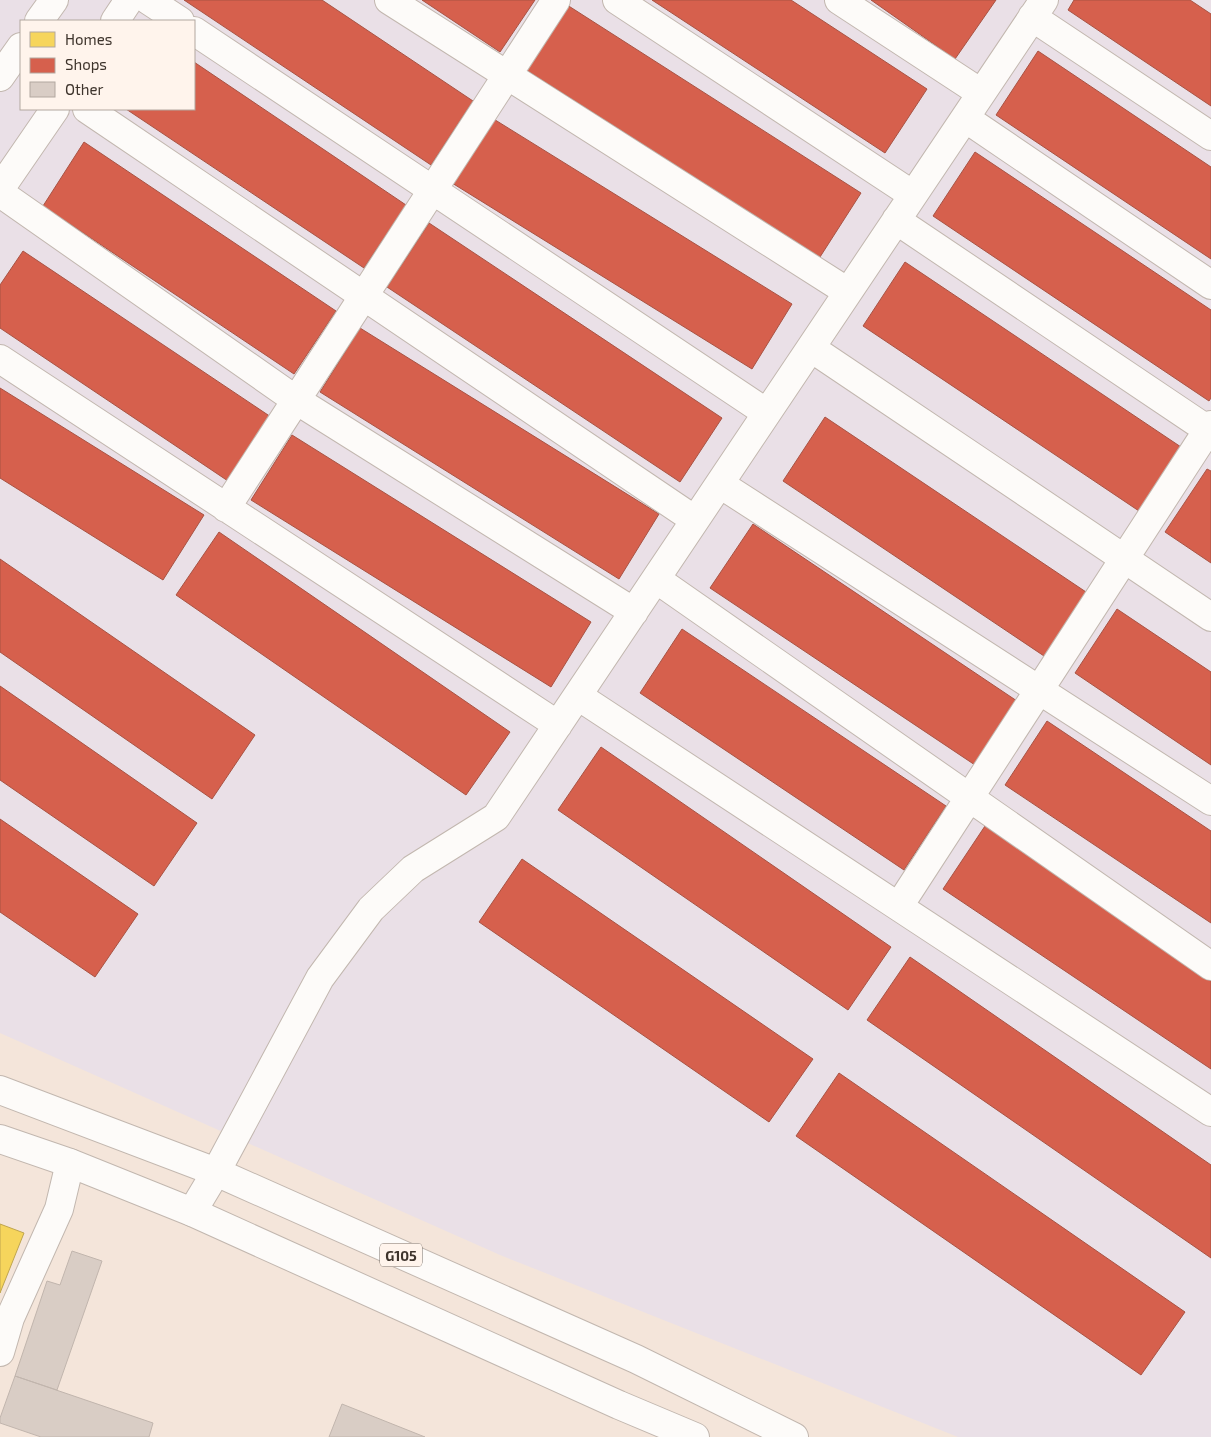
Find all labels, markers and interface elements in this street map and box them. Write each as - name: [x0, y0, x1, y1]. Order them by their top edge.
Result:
- legend: [20, 20, 195, 110]
- text: Homes: [65, 30, 112, 48]
- text: Shops: [65, 55, 107, 73]
- text: Other: [65, 80, 104, 98]
- road number: G105: [380, 1244, 422, 1266]

